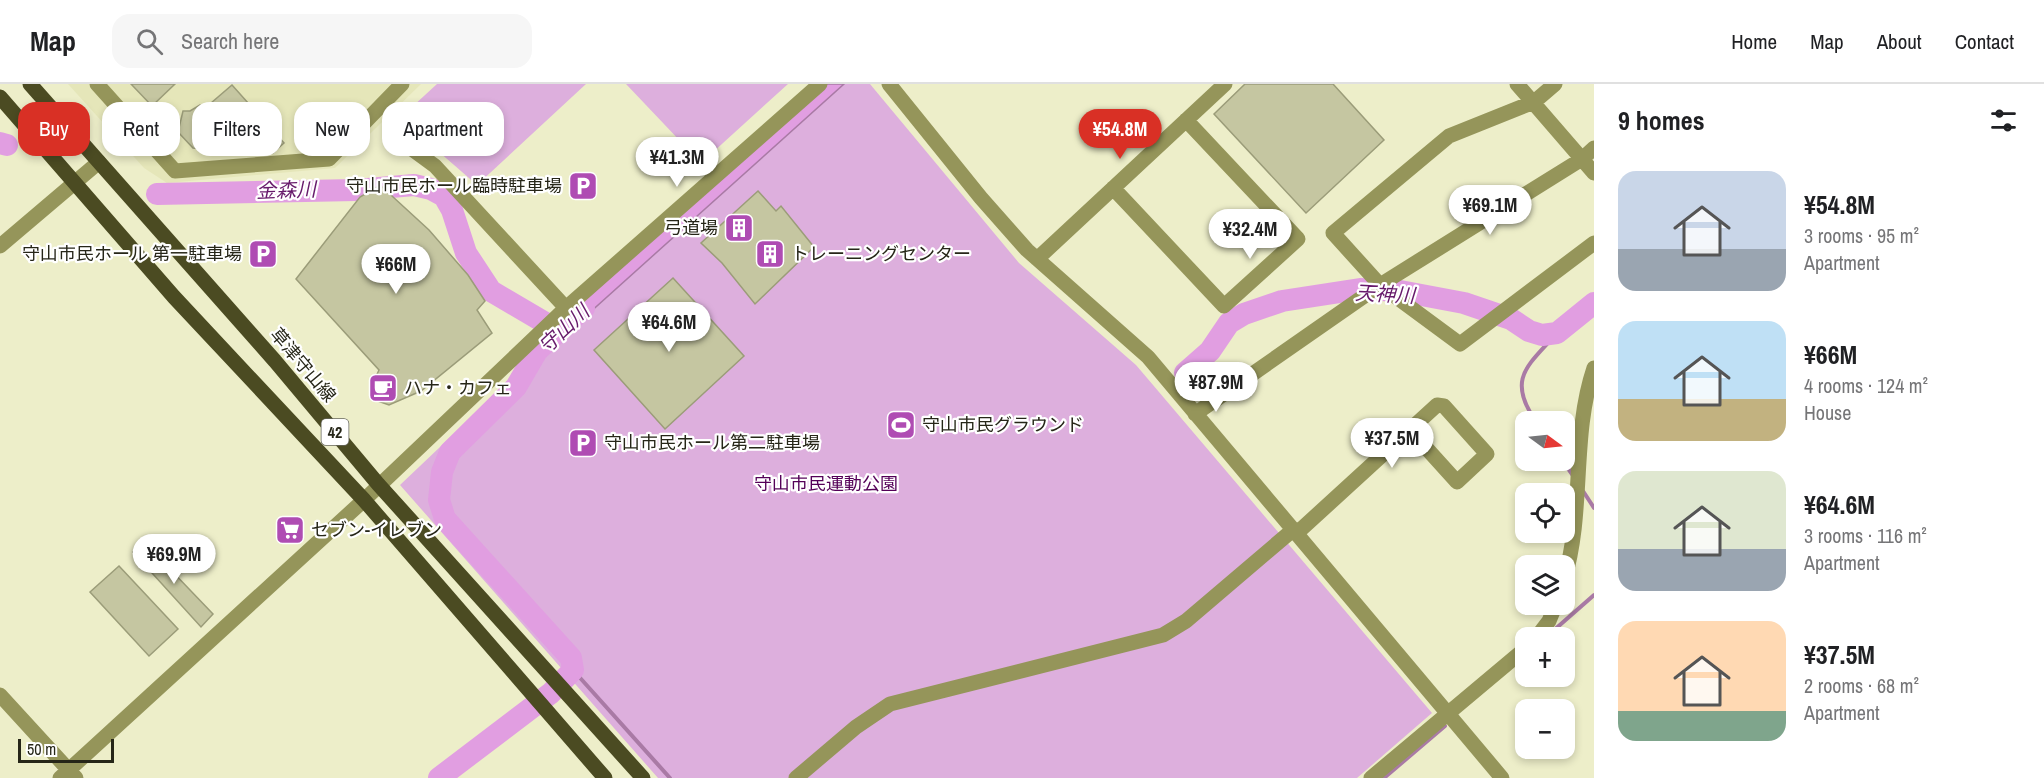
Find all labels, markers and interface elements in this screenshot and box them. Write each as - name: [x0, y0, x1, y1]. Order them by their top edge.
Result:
- search box: [112, 14, 532, 68]
- text: Map: [30, 22, 76, 60]
- icon: search: [133, 25, 166, 58]
- text: Search here: [181, 26, 279, 56]
- text: Home: [1731, 27, 1777, 56]
- text: Map: [1810, 27, 1844, 56]
- text: About: [1877, 27, 1922, 56]
- text: Contact: [1955, 27, 2014, 56]
- chip: Buy: [18, 102, 90, 156]
- chip: Rent: [102, 102, 180, 156]
- chip: Filters: [192, 102, 282, 156]
- chip: New: [294, 102, 370, 156]
- chip: Apartment: [382, 102, 504, 156]
- text: 9 homes: [1618, 103, 1705, 138]
- icon: filters: [1987, 104, 2020, 137]
- pin: ¥54.8M: [1071, 109, 1169, 160]
- text: ¥54.8M: [1093, 115, 1147, 142]
- pin: ¥41.3M: [628, 137, 726, 188]
- text: ¥41.3M: [650, 143, 704, 170]
- parking icon: 守山市民ホール臨時駐車場: [567, 170, 599, 202]
- place label: 守山市民ホール臨時駐車場: [346, 173, 562, 198]
- water label: 金森川: [256, 175, 318, 204]
- pin: ¥69.1M: [1441, 185, 1539, 236]
- text: ¥54.8M: [1804, 187, 1875, 222]
- text: ¥69.1M: [1463, 191, 1517, 218]
- icon: home: [1666, 195, 1738, 267]
- pin: ¥32.4M: [1201, 209, 1299, 260]
- building icon: 弓道場: [723, 212, 755, 244]
- place label: 弓道場: [664, 215, 718, 240]
- text: ¥32.4M: [1223, 215, 1277, 242]
- text: 3 rooms · 95 m²: [1804, 222, 1919, 249]
- parking icon: 守山市民ホール 第一駐車場: [247, 238, 279, 270]
- building icon: トレーニングセンター: [754, 238, 786, 270]
- place label: 守山市民ホール 第一駐車場: [22, 241, 242, 266]
- place label: トレーニングセンター: [791, 241, 971, 266]
- pin: ¥66M: [360, 244, 432, 295]
- text: Apartment: [1804, 249, 1880, 276]
- text: ¥66M: [375, 250, 417, 277]
- water label: 天神川: [1354, 278, 1418, 309]
- water label: 守山川: [533, 297, 596, 359]
- pin: ¥64.6M: [620, 302, 718, 353]
- text: ¥64.6M: [642, 308, 696, 335]
- street label: 草津守山線: [265, 322, 342, 407]
- text: ¥66M: [1804, 337, 1857, 372]
- icon: home: [1666, 345, 1738, 417]
- pin: ¥87.9M: [1167, 362, 1265, 413]
- text: ¥87.9M: [1189, 368, 1243, 395]
- cafe icon: ハナ・カフェ: [367, 372, 399, 404]
- text: 4 rooms · 124 m²: [1804, 372, 1928, 399]
- place label: ハナ・カフェ: [404, 375, 512, 400]
- text: House: [1804, 399, 1851, 426]
- sports icon: 守山市民グラウンド: [885, 409, 917, 441]
- north arrow: [1515, 411, 1575, 471]
- map controls: [1515, 411, 1575, 759]
- place label: 守山市民グラウンド: [922, 412, 1084, 437]
- pin: ¥37.5M: [1343, 418, 1441, 469]
- road number: 42: [322, 419, 348, 445]
- text: ¥37.5M: [1365, 424, 1419, 451]
- parking icon: 守山市民ホール第二駐車場: [567, 427, 599, 459]
- place label: 守山市民ホール第二駐車場: [604, 430, 820, 455]
- park label: 守山市民運動公園: [754, 471, 898, 496]
- button: locate: [1515, 483, 1575, 543]
- text: ¥64.6M: [1804, 487, 1875, 522]
- icon: home: [1666, 495, 1738, 567]
- supermarket icon: セブン-イレブン: [274, 514, 306, 546]
- place label: セブン-イレブン: [311, 517, 442, 542]
- text: 3 rooms · 116 m²: [1804, 522, 1927, 549]
- pin: ¥69.9M: [125, 534, 223, 585]
- text: ¥69.9M: [147, 540, 201, 567]
- text: Apartment: [1804, 549, 1880, 576]
- button: layers: [1515, 555, 1575, 615]
- button: +: [1515, 627, 1575, 687]
- text: ¥37.5M: [1804, 637, 1875, 672]
- icon: home: [1666, 645, 1738, 717]
- text: 2 rooms · 68 m²: [1804, 672, 1919, 699]
- button: −: [1515, 699, 1575, 759]
- text: Apartment: [1804, 699, 1880, 726]
- scale bar: [18, 736, 114, 764]
- text: 50 m: [27, 738, 56, 760]

